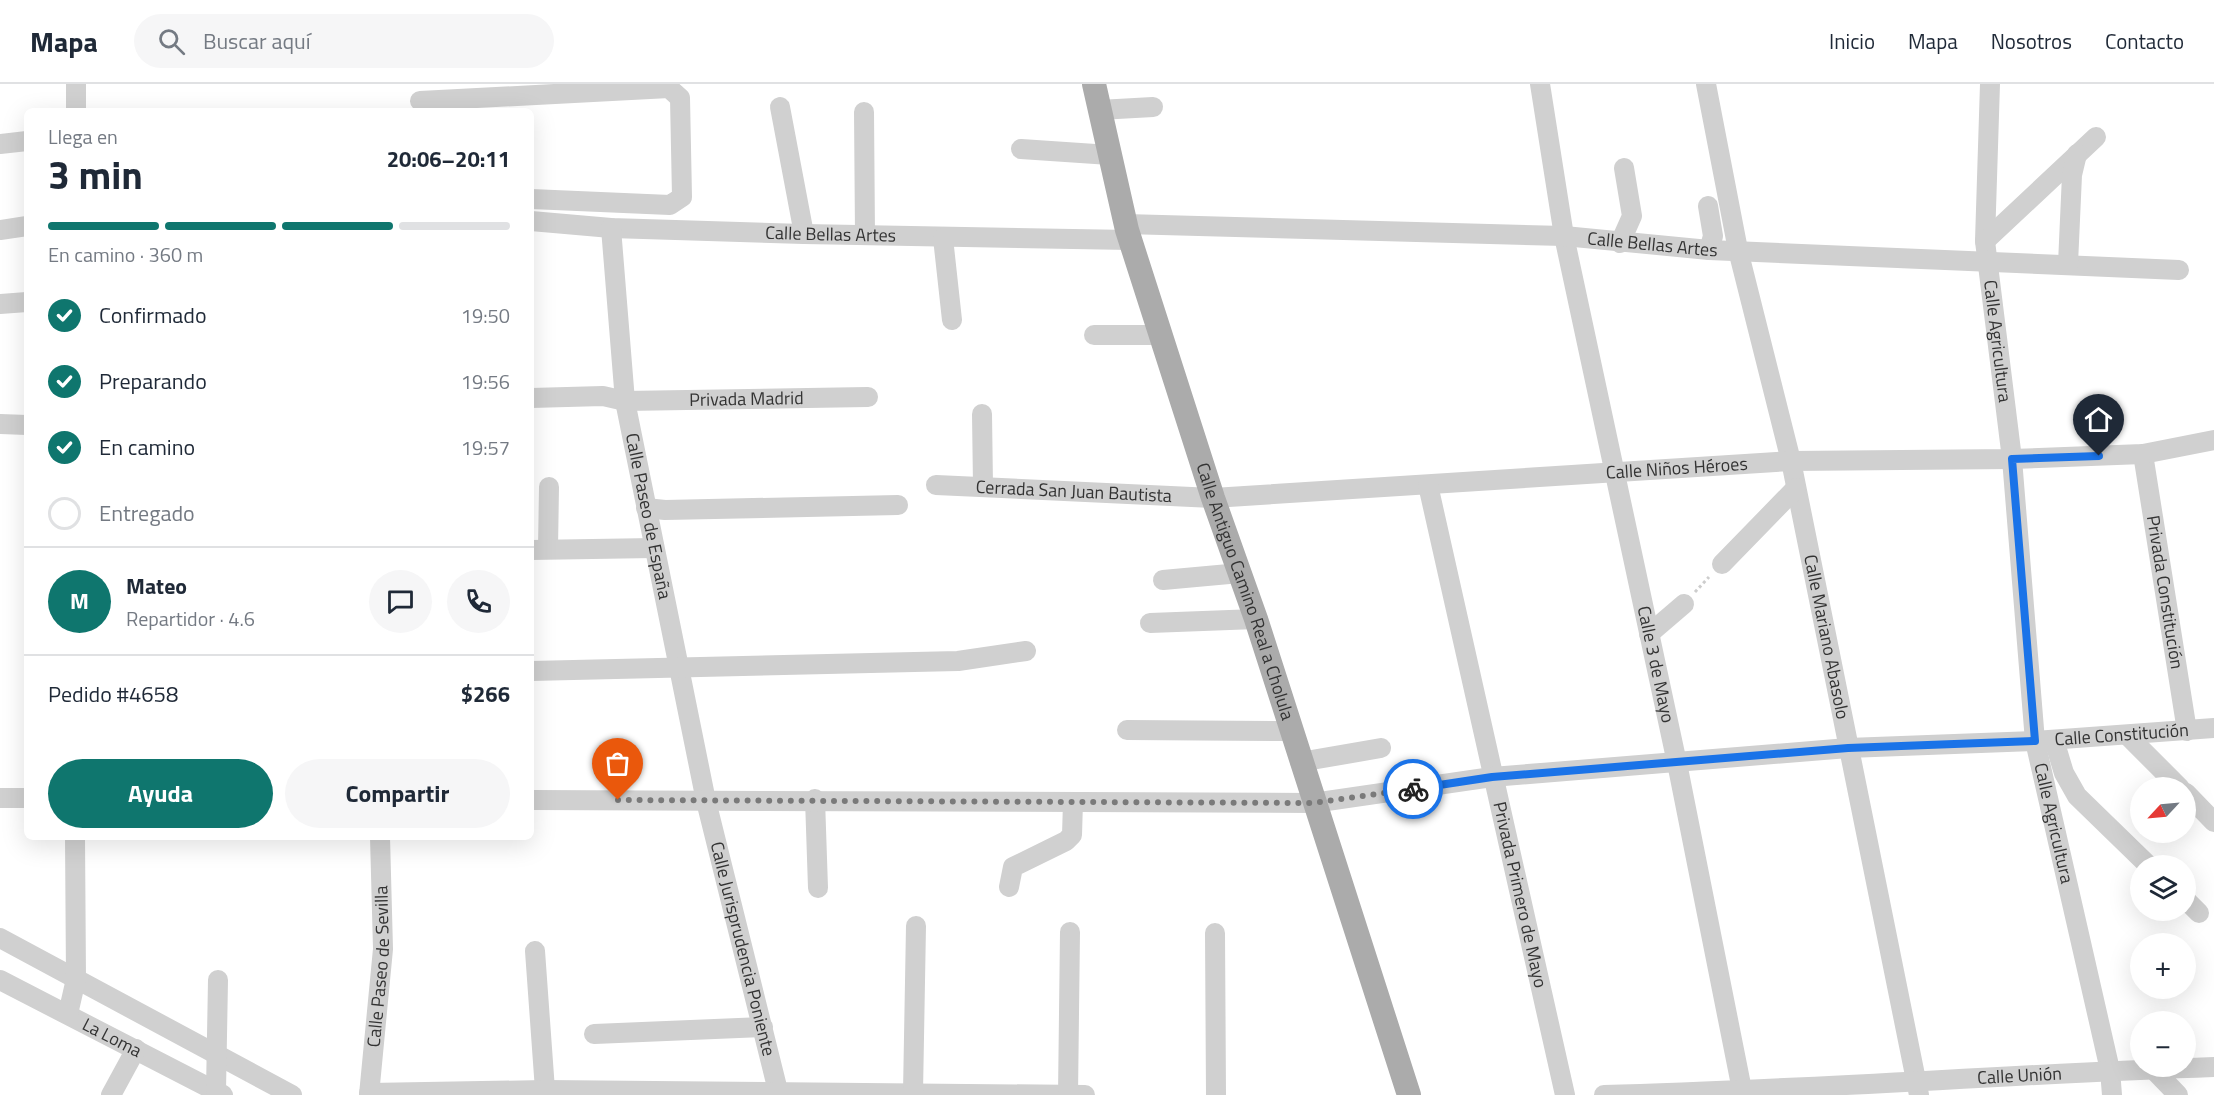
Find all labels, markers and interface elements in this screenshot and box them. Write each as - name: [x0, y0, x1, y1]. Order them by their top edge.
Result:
- search box: [134, 14, 554, 68]
- text: Mapa: [30, 20, 98, 63]
- text: Buscar aquí: [203, 24, 311, 58]
- icon: search: [155, 25, 188, 58]
- text: Inicio: [1829, 25, 1875, 57]
- text: Mapa: [1908, 25, 1958, 57]
- text: Nosotros: [1991, 25, 2072, 57]
- text: Contacto: [2105, 25, 2184, 57]
- text: Llega en: [48, 121, 118, 152]
- text: 20:06–20:11: [387, 142, 510, 176]
- text: 3 min: [48, 145, 143, 204]
- street label: Calle Bellas Artes: [765, 219, 896, 249]
- street label: Calle Bellas Artes: [1586, 224, 1718, 263]
- text: En camino · 360 m: [48, 239, 203, 270]
- street label: Calle Agricultura: [1977, 278, 2019, 404]
- text: Confirmado: [99, 298, 207, 332]
- icon: check: [48, 299, 81, 332]
- text: 19:50: [461, 300, 510, 331]
- text: Preparando: [99, 364, 207, 398]
- icon: check: [48, 365, 81, 398]
- text: 19:56: [461, 366, 510, 397]
- street label: Privada Madrid: [689, 384, 804, 413]
- pin: [2073, 394, 2124, 456]
- icon: home: [2082, 403, 2115, 436]
- text: En camino: [99, 430, 195, 464]
- icon: check: [48, 431, 81, 464]
- street label: Calle Paseo de España: [619, 431, 679, 601]
- text: 19:57: [461, 432, 510, 463]
- street label: Calle Niños Héroes: [1605, 450, 1748, 486]
- street label: Calle Antiguo Camino Real a Cholula: [1190, 459, 1302, 724]
- street label: Cerrada San Juan Bautista: [975, 473, 1173, 509]
- text: Entregado: [99, 496, 195, 530]
- street label: Privada Constitución: [2140, 513, 2191, 671]
- street label: Calle Mariano Abasolo: [1797, 552, 1857, 722]
- text: Mateo: [126, 569, 187, 603]
- button: chat: [369, 570, 432, 633]
- button: phone: [447, 570, 510, 633]
- text: M: [70, 584, 89, 618]
- text: Repartidor · 4.6: [126, 603, 255, 634]
- street label: Calle 3 de Mayo: [1631, 603, 1682, 725]
- text: Pedido #4658: [48, 677, 178, 711]
- text: $266: [461, 677, 510, 711]
- street label: Calle Constitución: [2053, 716, 2190, 753]
- pin: [592, 738, 643, 800]
- icon: bag: [601, 747, 634, 780]
- button: Ayuda: [48, 759, 273, 828]
- button: Compartir: [285, 759, 510, 828]
- courier: [1383, 759, 1443, 819]
- street label: Calle Agricultura: [2027, 760, 2081, 886]
- icon: bike: [1397, 773, 1430, 806]
- north arrow: [2130, 777, 2196, 843]
- map controls: [2130, 777, 2196, 1077]
- street label: Privada Primero de Mayo: [1487, 799, 1555, 990]
- street label: Calle Jurisprudencia Poniente: [704, 839, 783, 1059]
- button: layers: [2130, 855, 2196, 921]
- street label: Calle Paseo de Sevilla: [360, 885, 396, 1049]
- button: +: [2130, 933, 2196, 999]
- street label: La Loma: [78, 1011, 147, 1064]
- button: −: [2130, 1011, 2196, 1077]
- street label: Calle Unión: [1977, 1060, 2062, 1091]

